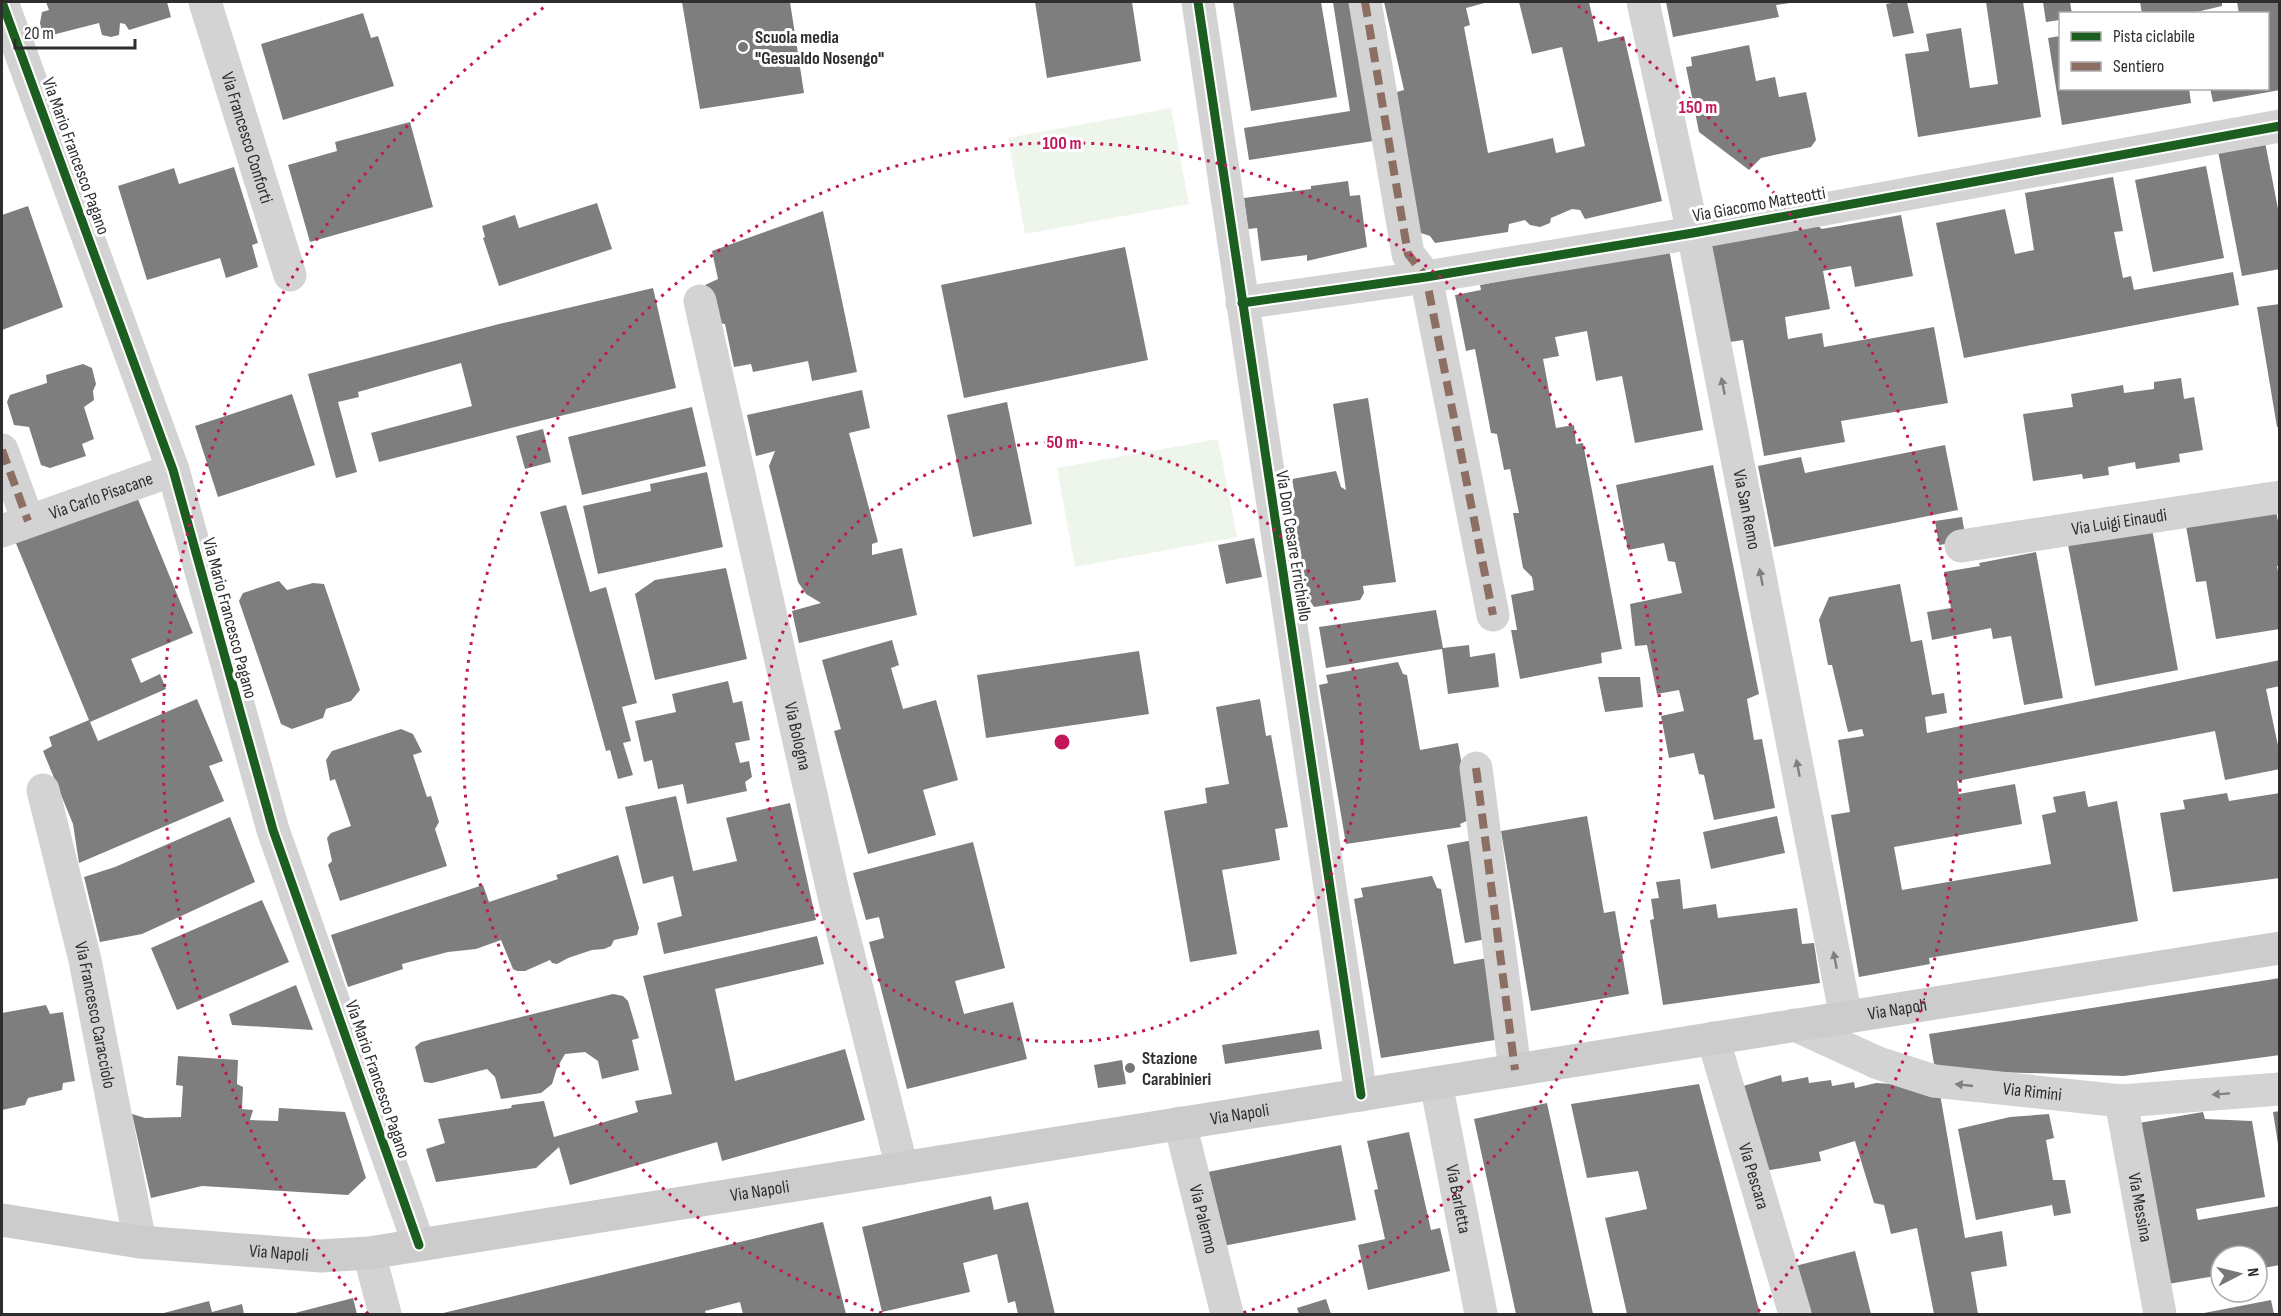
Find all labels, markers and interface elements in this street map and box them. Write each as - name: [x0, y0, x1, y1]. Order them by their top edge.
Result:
- scale bar: [15, 12, 135, 50]
- legend: [2059, 12, 2269, 90]
- text: 20 m: [24, 23, 54, 44]
- text: Pista ciclabile: [2113, 26, 2195, 47]
- place label: Scuola media "Gesualdo Nosengo": [755, 27, 884, 69]
- marker: Scuola media "Gesualdo Nosengo": [736, 40, 750, 54]
- text: Sentiero: [2113, 56, 2164, 77]
- street label: Via Francesco Conforti: [216, 70, 277, 206]
- street label: Via Mario Francesco Pagano: [37, 75, 114, 238]
- text: 150 m: [1679, 97, 1717, 118]
- text: 100 m: [1043, 133, 1082, 154]
- street label: Via Giacomo Matteotti: [1691, 182, 1827, 227]
- one-way arrow: [1718, 376, 1727, 395]
- text: 50 m: [1046, 432, 1078, 453]
- street label: Via Carlo Pisacane: [46, 468, 156, 524]
- street label: Via San Remo: [1728, 468, 1765, 551]
- street label: Via Don Cesare Errichiello: [1271, 469, 1316, 623]
- street label: Via Luigi Einaudi: [2070, 505, 2168, 540]
- street label: Via Mario Francesco Pagano: [198, 535, 261, 701]
- one-way arrow: [1756, 567, 1765, 586]
- street label: Via Bologna: [780, 700, 815, 772]
- centre of rings: [1052, 732, 1072, 752]
- one-way arrow: [1793, 759, 1802, 778]
- street label: Via Francesco Caracciolo: [70, 939, 120, 1090]
- one-way arrow: [1830, 950, 1839, 969]
- street label: Via Napoli: [1866, 995, 1928, 1025]
- street label: Via Mario Francesco Pagano: [341, 997, 414, 1161]
- place label: Stazione Carabinieri: [1142, 1048, 1211, 1090]
- marker: Stazione Carabinieri: [1123, 1061, 1137, 1075]
- street label: Via Rimini: [2002, 1078, 2063, 1106]
- one-way arrow: [1955, 1080, 1974, 1089]
- one-way arrow: [2212, 1090, 2231, 1099]
- street label: Via Napoli: [1209, 1099, 1271, 1130]
- street label: Via Pescara: [1734, 1140, 1773, 1212]
- street label: Via Barletta: [1441, 1163, 1475, 1235]
- street label: Via Messina: [2123, 1171, 2157, 1244]
- street label: Via Napoli: [729, 1176, 791, 1206]
- street label: Via Palermo: [1185, 1183, 1222, 1256]
- street label: Via Napoli: [248, 1240, 309, 1266]
- north arrow: [2209, 1244, 2269, 1304]
- text: N: [2242, 1267, 2262, 1278]

